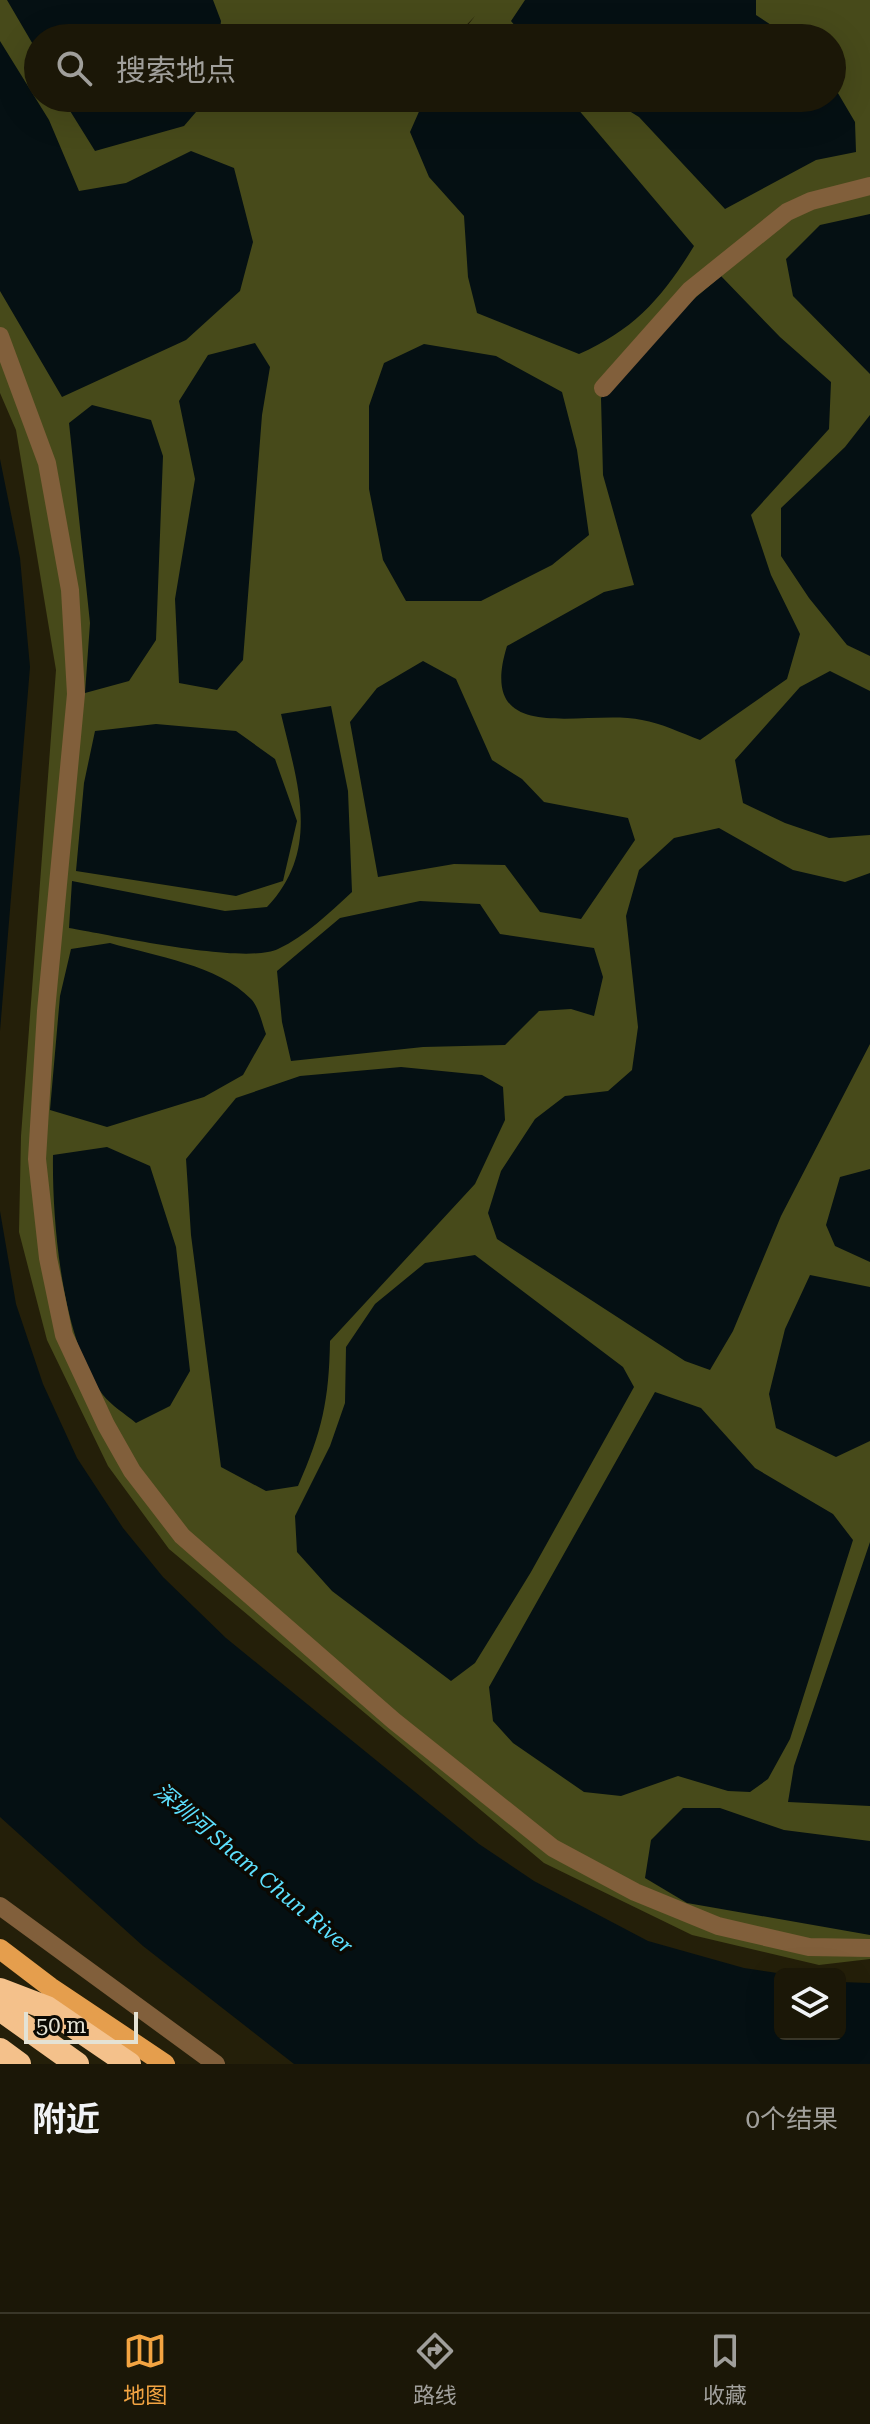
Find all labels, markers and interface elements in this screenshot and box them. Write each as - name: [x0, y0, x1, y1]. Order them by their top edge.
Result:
- search box: [24, 24, 846, 112]
- icon: search: [52, 46, 96, 90]
- text: 搜索地点: [116, 53, 236, 88]
- water label: 深圳河 Sham Chun River: [149, 1778, 358, 1959]
- map controls: [774, 1968, 846, 2040]
- button: layers: [774, 1968, 846, 2040]
- scale bar: [24, 2008, 138, 2044]
- text: 50 m: [36, 2013, 86, 2038]
- text: 附近: [32, 2099, 100, 2139]
- text: 0个结果: [745, 2104, 838, 2134]
- tab: 地图: [123, 2329, 167, 2409]
- tab: 路线: [413, 2329, 457, 2409]
- tab: 收藏: [703, 2329, 747, 2409]

